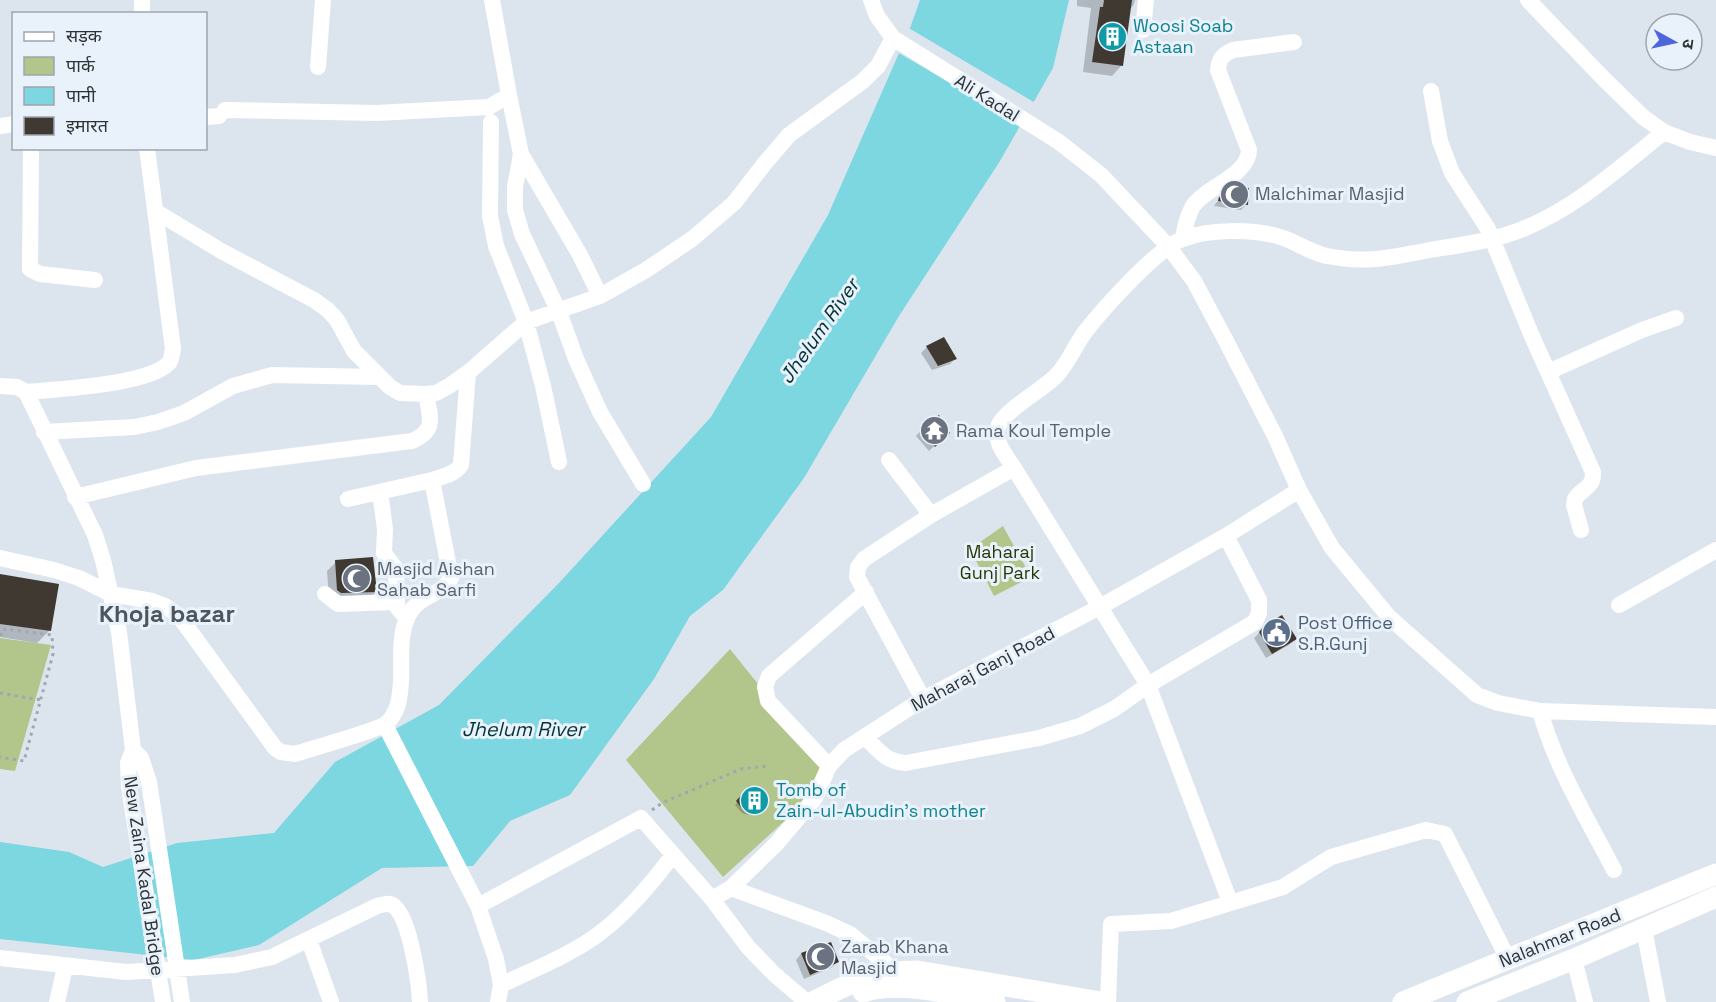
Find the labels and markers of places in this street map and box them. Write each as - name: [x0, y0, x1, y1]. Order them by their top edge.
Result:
- place label: Woosi Soab Astaan: [1133, 14, 1233, 58]
- building icon: Woosi Soab Astaan: [1096, 20, 1128, 52]
- mosque icon: Malchimar Masjid: [1218, 178, 1250, 210]
- place label: Malchimar Masjid: [1255, 182, 1405, 205]
- temple icon: Rama Koul Temple: [919, 415, 951, 447]
- place label: Rama Koul Temple: [956, 419, 1111, 442]
- place label: Masjid Aishan Sahab Sarfi: [377, 557, 495, 601]
- mosque icon: Masjid Aishan Sahab Sarfi: [340, 563, 372, 595]
- place label: Post Office S.R.Gunj: [1298, 611, 1393, 655]
- public building icon: Post Office S.R.Gunj: [1261, 617, 1293, 649]
- place label: Tomb of Zain-ul-Abudin's mother: [776, 778, 986, 822]
- building icon: Tomb of Zain-ul-Abudin's mother: [739, 784, 771, 816]
- place label: Zarab Khana Masjid: [841, 935, 949, 979]
- mosque icon: Zarab Khana Masjid: [804, 941, 836, 973]

